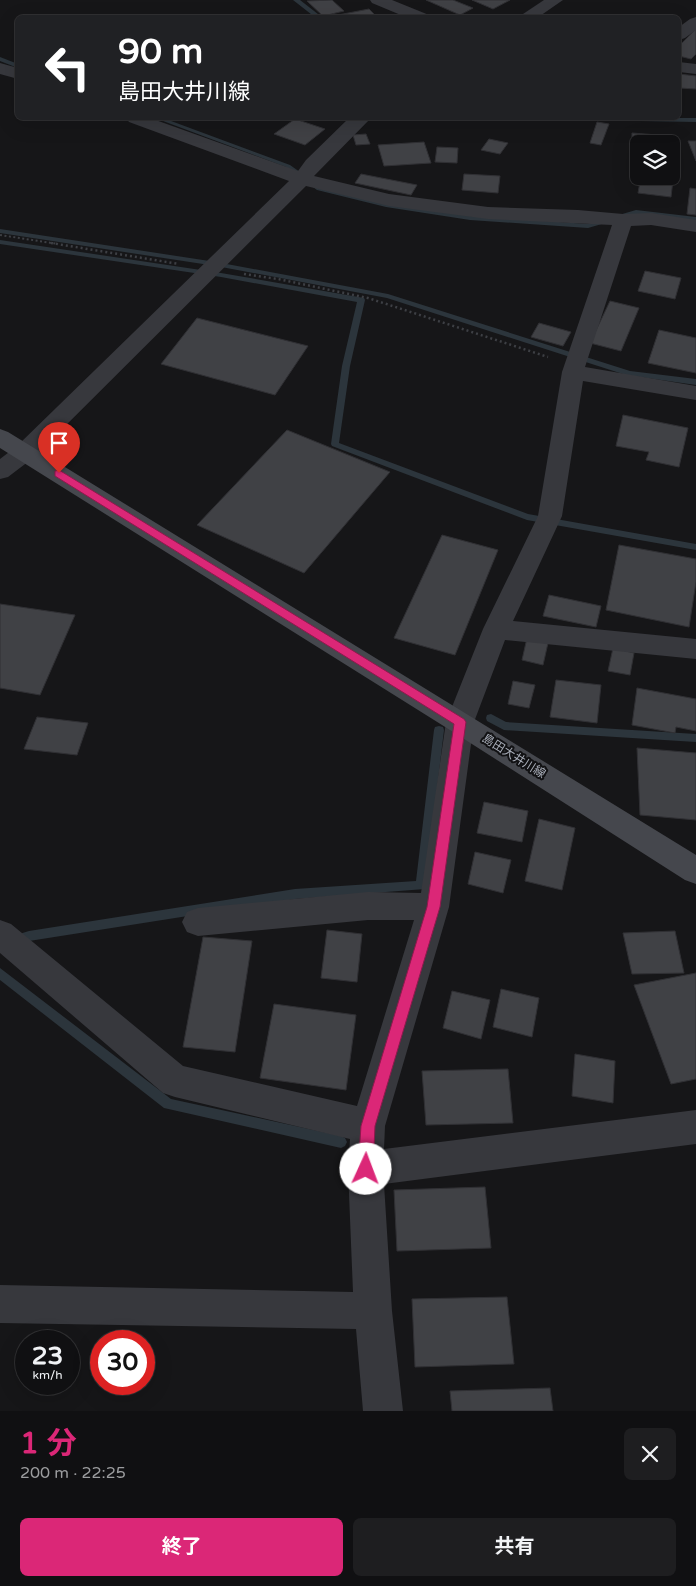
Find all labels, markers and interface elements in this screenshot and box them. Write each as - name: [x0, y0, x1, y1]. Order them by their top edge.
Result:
- text: 90 m: [118, 31, 203, 73]
- icon: left: [35, 35, 100, 100]
- text: 島田大井川線: [118, 79, 250, 105]
- map controls: [630, 135, 680, 185]
- button: layers: [630, 135, 680, 185]
- pin: [38, 422, 80, 473]
- icon: arrive: [45, 429, 73, 457]
- street label: 島田大井川線: [480, 731, 548, 781]
- position arrow: [339, 1142, 391, 1194]
- speed limit sign: 30: [90, 1330, 155, 1395]
- text: 23: [32, 1341, 63, 1371]
- text: km/h: [32, 1368, 63, 1382]
- text: 1 分: [20, 1425, 77, 1462]
- button: close: [624, 1428, 676, 1480]
- text: 200 m · 22:25: [20, 1463, 126, 1483]
- button: 終了: [20, 1518, 343, 1576]
- button: 共有: [353, 1518, 676, 1576]

